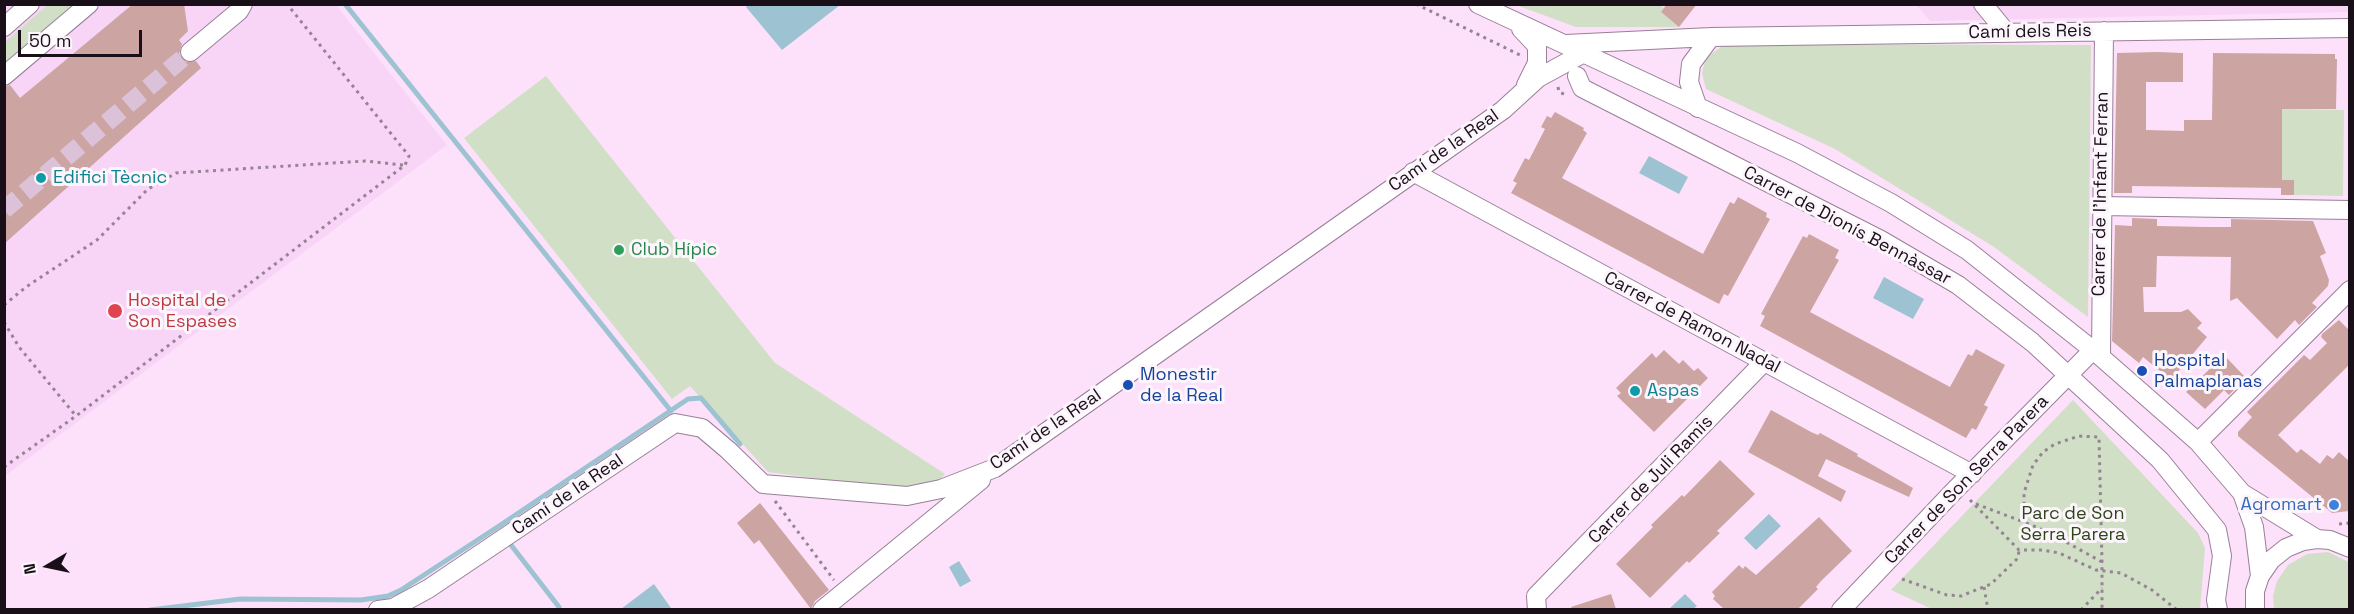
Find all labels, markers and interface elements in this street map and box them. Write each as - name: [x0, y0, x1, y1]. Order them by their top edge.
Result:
- scale bar: [21, 18, 146, 56]
- street label: Camí dels Reis: [1968, 20, 2092, 44]
- text: 50 m: [29, 29, 71, 52]
- street label: Carrer de l'Infant Ferran: [2088, 91, 2114, 297]
- street label: Camí de la Real: [1385, 105, 1503, 197]
- street label: Carrer de Dionís Bennàssar: [1739, 162, 1955, 290]
- place label: Edifici Tècnic: [53, 167, 167, 189]
- marker: Edifici Tècnic: [34, 171, 48, 185]
- place label: Club Hípic: [631, 239, 717, 261]
- marker: Club Hípic: [612, 243, 626, 257]
- street label: Carrer de Ramon Nadal: [1600, 267, 1784, 379]
- place label: Hospital de Son Espases: [128, 290, 237, 332]
- marker: Hospital de Son Espases: [106, 302, 124, 320]
- place label: Hospital Palmaplanas: [2154, 350, 2262, 392]
- place label: Monestir de la Real: [1140, 364, 1223, 406]
- marker: Hospital Palmaplanas: [2135, 364, 2149, 378]
- marker: Monestir de la Real: [1121, 378, 1135, 392]
- place label: Aspas: [1647, 380, 1699, 402]
- marker: Aspas: [1628, 384, 1642, 398]
- street label: Camí de la Real: [986, 385, 1106, 475]
- street label: Carrer de Son Serra Parera: [1880, 391, 2054, 569]
- street label: Carrer de Juli Ramis: [1584, 411, 1718, 549]
- street label: Camí de la Real: [508, 450, 628, 540]
- place label: Agromart: [2241, 494, 2322, 516]
- marker: Agromart: [2327, 498, 2341, 512]
- park label: Parc de Son Serra Parera: [2021, 503, 2125, 546]
- north arrow: [18, 536, 78, 596]
- text: N: [19, 562, 41, 576]

